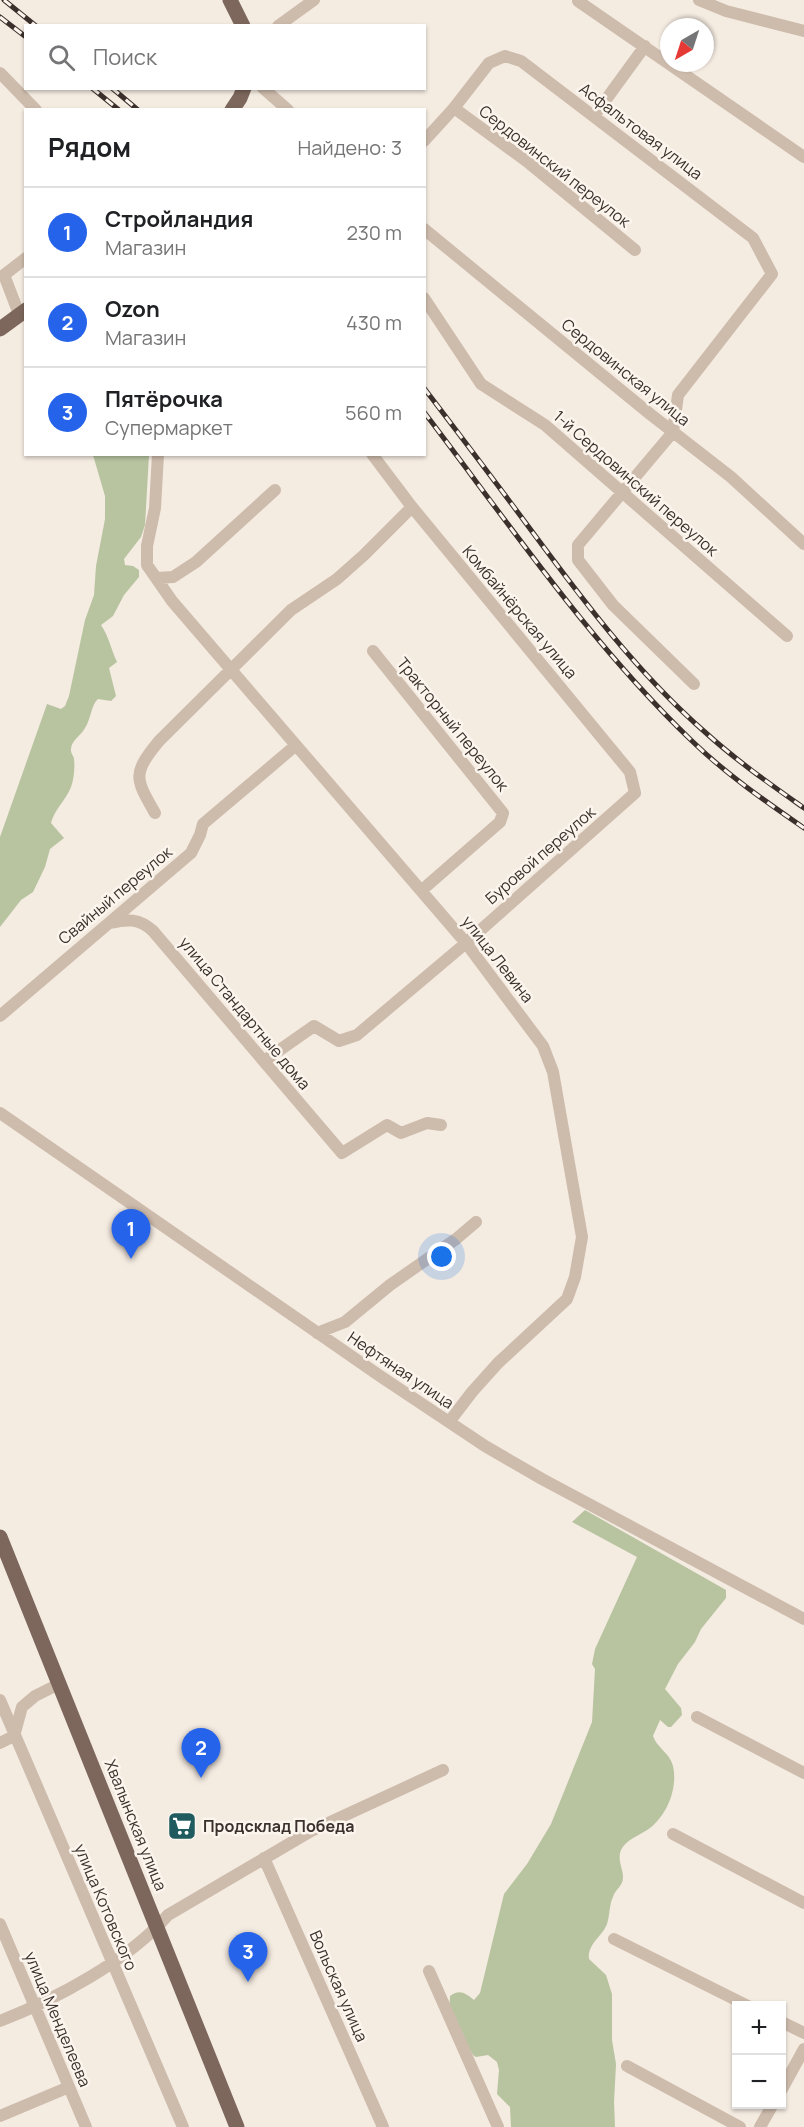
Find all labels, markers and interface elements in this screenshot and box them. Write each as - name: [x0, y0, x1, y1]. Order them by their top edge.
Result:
- north arrow: [660, 18, 714, 72]
- search box: [24, 24, 426, 90]
- icon: search: [45, 41, 78, 74]
- text: Поиск: [93, 42, 157, 72]
- street label: Асфальтовая улица: [575, 77, 707, 185]
- street label: Сердовинский переулок: [475, 100, 636, 233]
- text: Рядом: [48, 129, 131, 165]
- text: Найдено: 3: [297, 134, 402, 161]
- text: Стройландия: [105, 204, 253, 234]
- text: 1: [63, 219, 72, 246]
- text: 230 m: [346, 219, 402, 246]
- text: Магазин: [105, 234, 186, 261]
- text: Ozon: [105, 294, 160, 324]
- text: 2: [62, 309, 73, 336]
- text: 430 m: [346, 309, 402, 336]
- street label: Сердовинская улица: [557, 313, 695, 431]
- text: Магазин: [105, 324, 186, 351]
- text: Пятёрочка: [105, 384, 223, 414]
- text: 3: [62, 399, 73, 426]
- text: 560 m: [345, 399, 402, 426]
- street label: 1-й Сердовинский переулок: [549, 405, 724, 561]
- text: Супермаркет: [105, 414, 233, 441]
- street label: Комбайнёрская улица: [458, 541, 582, 683]
- street label: Тракторный переулок: [392, 652, 515, 796]
- street label: Буровой переулок: [480, 800, 601, 909]
- street label: Свайный переулок: [53, 840, 177, 949]
- street label: улица Левина: [457, 911, 539, 1007]
- street label: улица Стандартные дома: [174, 932, 316, 1094]
- pin: 1: [112, 1210, 150, 1259]
- your location: [427, 1242, 456, 1271]
- street label: Нефтяная улица: [344, 1326, 458, 1414]
- pin: 2: [182, 1728, 220, 1778]
- street label: Хвалынская улица: [100, 1756, 172, 1894]
- supermarket icon: Продсклад Победа: [166, 1810, 198, 1842]
- place label: Продсклад Победа: [203, 1815, 354, 1837]
- street label: улица Котовского: [69, 1840, 143, 1974]
- street label: Вольская улица: [305, 1927, 373, 2045]
- pin: 3: [228, 1932, 268, 1982]
- street label: улица Менделеева: [20, 1948, 96, 2090]
- map controls: [732, 2001, 786, 2109]
- button: +: [732, 2001, 786, 2055]
- button: −: [732, 2055, 786, 2109]

